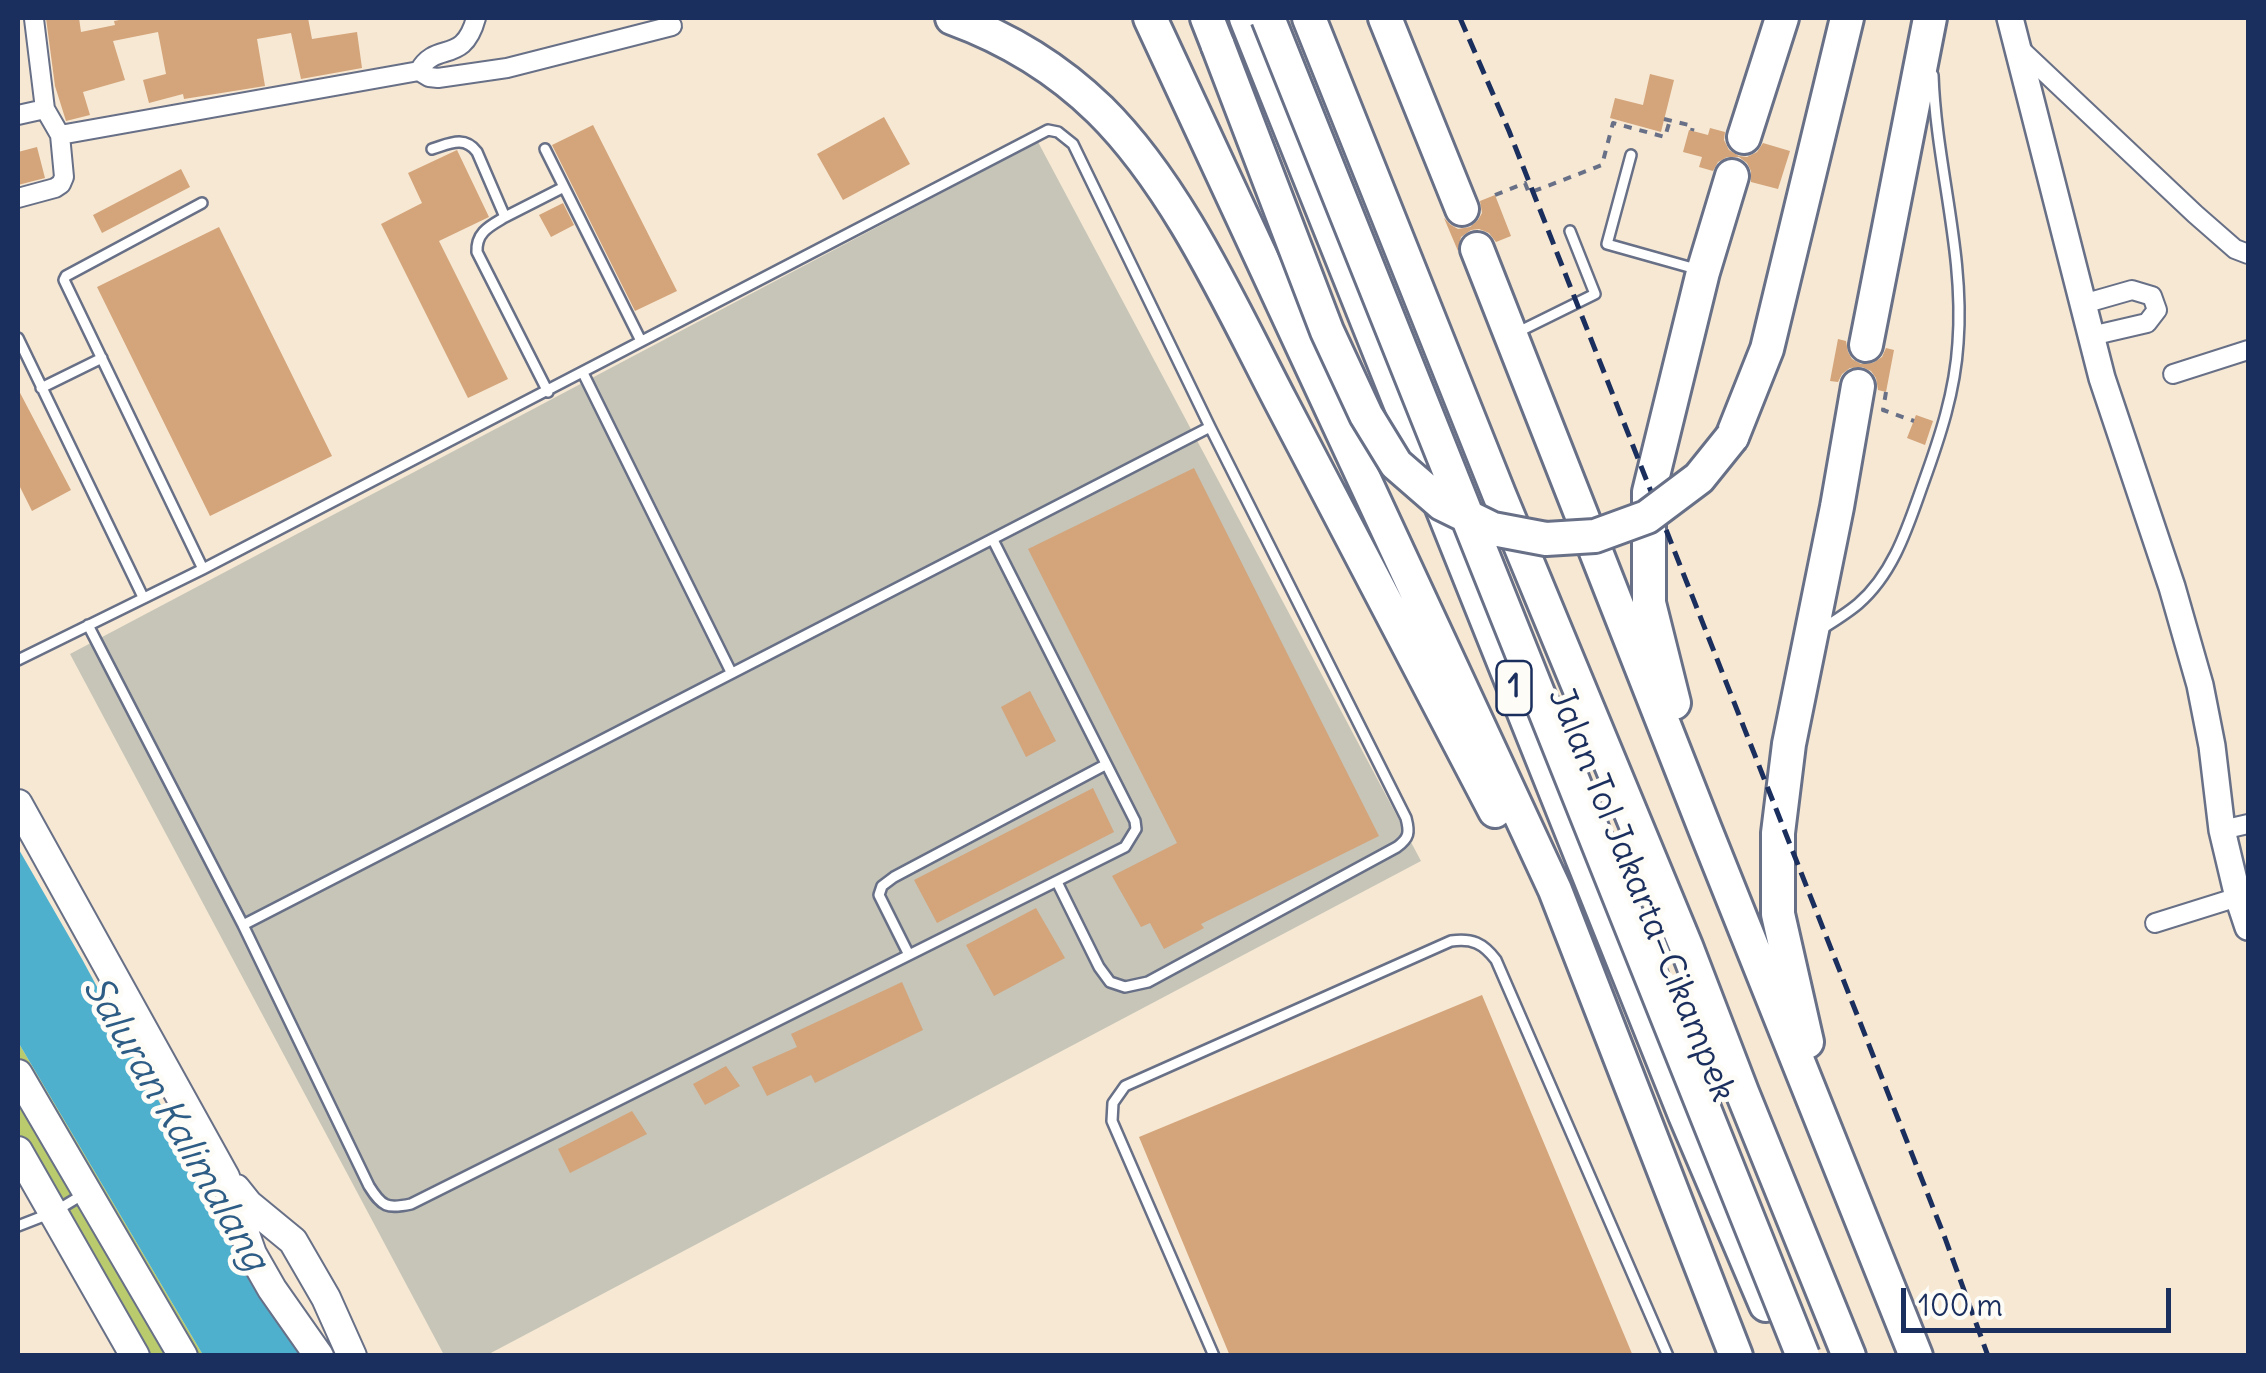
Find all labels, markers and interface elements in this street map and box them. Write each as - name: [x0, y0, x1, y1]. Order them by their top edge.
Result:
- road number: 1: [1496, 661, 1532, 715]
- street label: Jalan Tol Jakarta–Cikampek: [1539, 682, 1743, 1108]
- water label: Saluran Kalimalang: [72, 969, 278, 1279]
- scale bar: [1906, 1268, 2176, 1330]
- text: 100 m: [1918, 1286, 2003, 1324]

